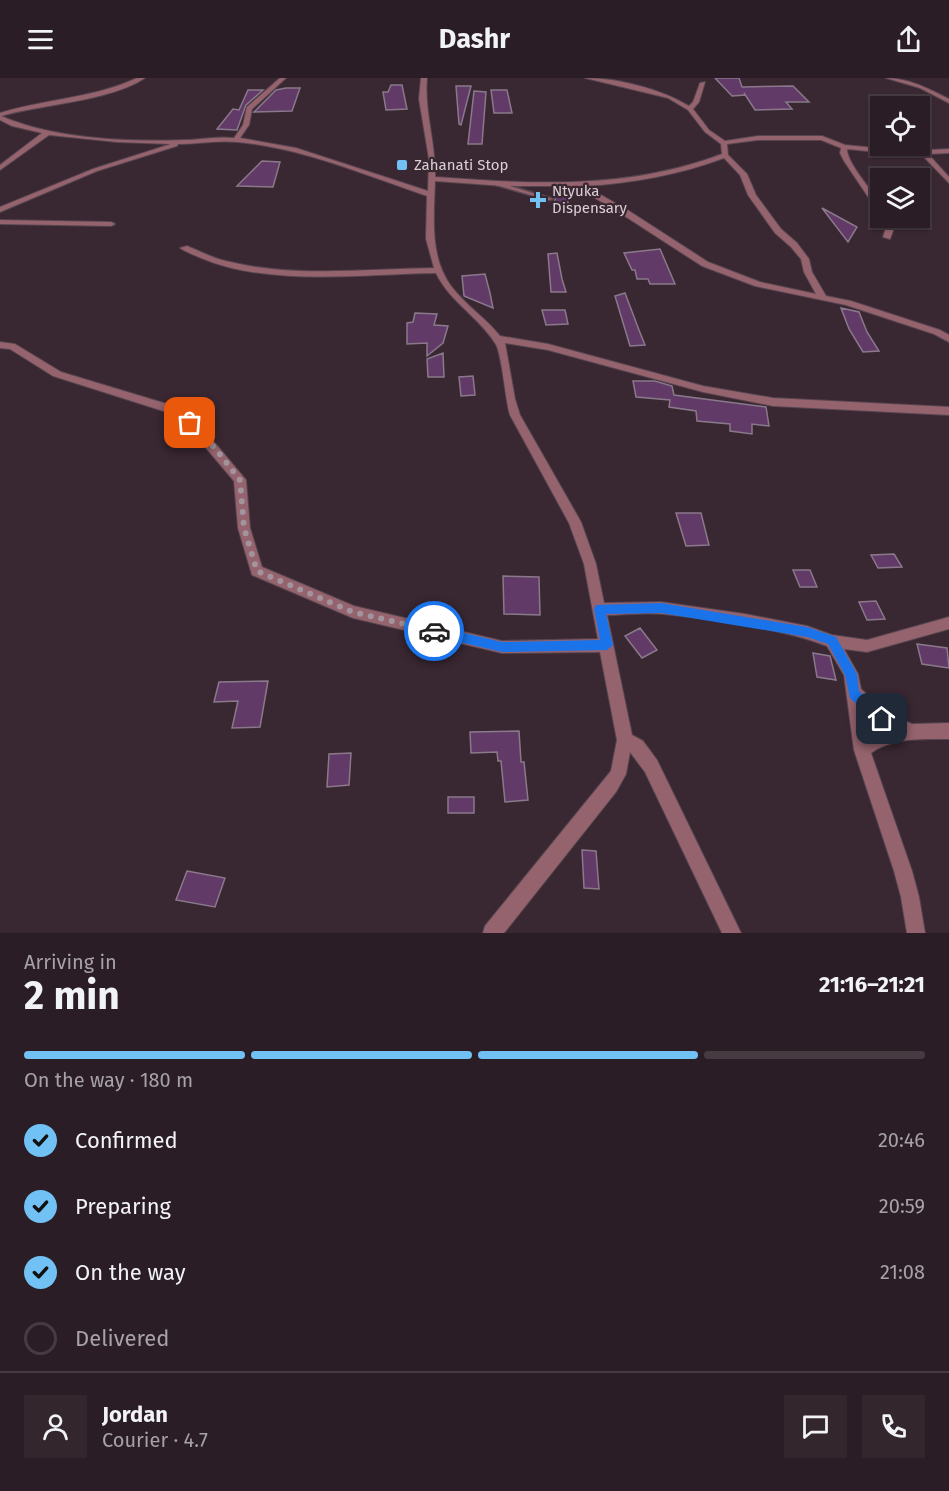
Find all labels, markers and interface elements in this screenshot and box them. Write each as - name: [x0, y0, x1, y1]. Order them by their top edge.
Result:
- icon: menu: [24, 23, 57, 56]
- text: Dashr: [439, 23, 510, 55]
- icon: share: [892, 23, 925, 56]
- map controls: [870, 96, 930, 228]
- button: locate: [870, 96, 930, 156]
- place label: Zahanati Stop: [414, 156, 508, 174]
- marker: Zahanati Stop: [395, 158, 409, 172]
- button: layers: [870, 168, 930, 228]
- place label: Ntyuka Dispensary: [552, 182, 628, 217]
- marker: Ntyuka Dispensary: [529, 191, 547, 209]
- pin: [164, 397, 215, 448]
- icon: bag: [173, 406, 206, 439]
- courier: [404, 601, 464, 661]
- icon: car: [418, 615, 451, 648]
- pin: [856, 693, 907, 744]
- icon: home: [865, 702, 898, 735]
- text: Arriving in: [24, 950, 117, 974]
- text: 21:16–21:21: [819, 971, 925, 998]
- text: 2 min: [24, 973, 120, 1019]
- text: On the way · 180 m: [24, 1068, 193, 1092]
- icon: check: [24, 1124, 57, 1157]
- text: Confirmed: [75, 1127, 178, 1154]
- text: 20:46: [878, 1128, 925, 1152]
- icon: check: [24, 1190, 57, 1223]
- text: Preparing: [75, 1193, 171, 1220]
- text: 20:59: [879, 1194, 925, 1218]
- icon: check: [24, 1256, 57, 1289]
- text: On the way: [75, 1259, 186, 1286]
- text: 21:08: [880, 1260, 925, 1284]
- text: Delivered: [75, 1325, 170, 1352]
- button: person: [24, 1395, 87, 1458]
- button: chat: [784, 1395, 847, 1458]
- button: phone: [862, 1395, 925, 1458]
- text: Jordan: [102, 1401, 168, 1428]
- text: Courier · 4.7: [102, 1428, 208, 1452]

